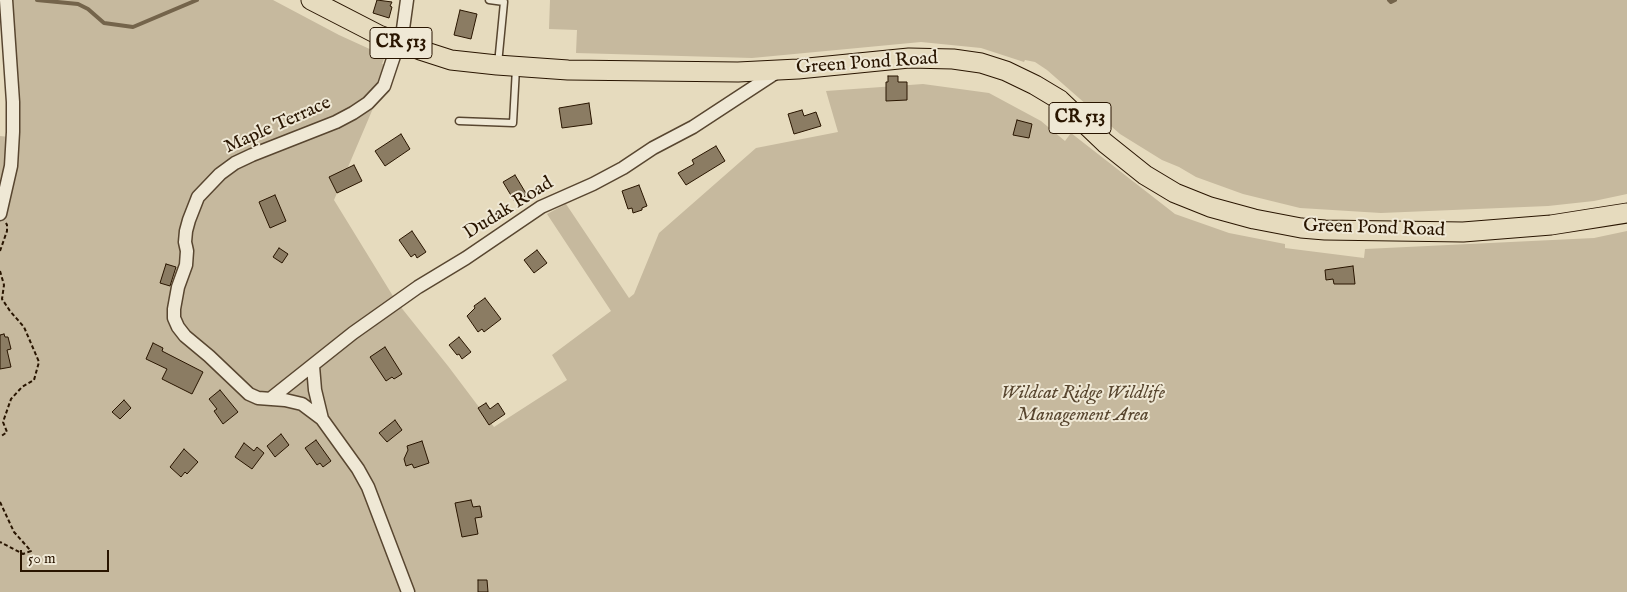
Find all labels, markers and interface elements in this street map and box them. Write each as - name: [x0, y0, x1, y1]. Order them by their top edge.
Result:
- road number: CR 513: [370, 28, 432, 58]
- street label: Green Pond Road: [795, 48, 939, 80]
- street label: Maple Terrace: [221, 92, 335, 160]
- road number: CR 513: [1049, 102, 1111, 134]
- street label: Dudak Road: [460, 173, 558, 245]
- street label: Green Pond Road: [1303, 215, 1445, 243]
- park label: Wildcat Ridge Wildlife Management Area: [1001, 383, 1165, 427]
- scale bar: [22, 540, 111, 572]
- text: 50 m: [28, 549, 56, 568]

